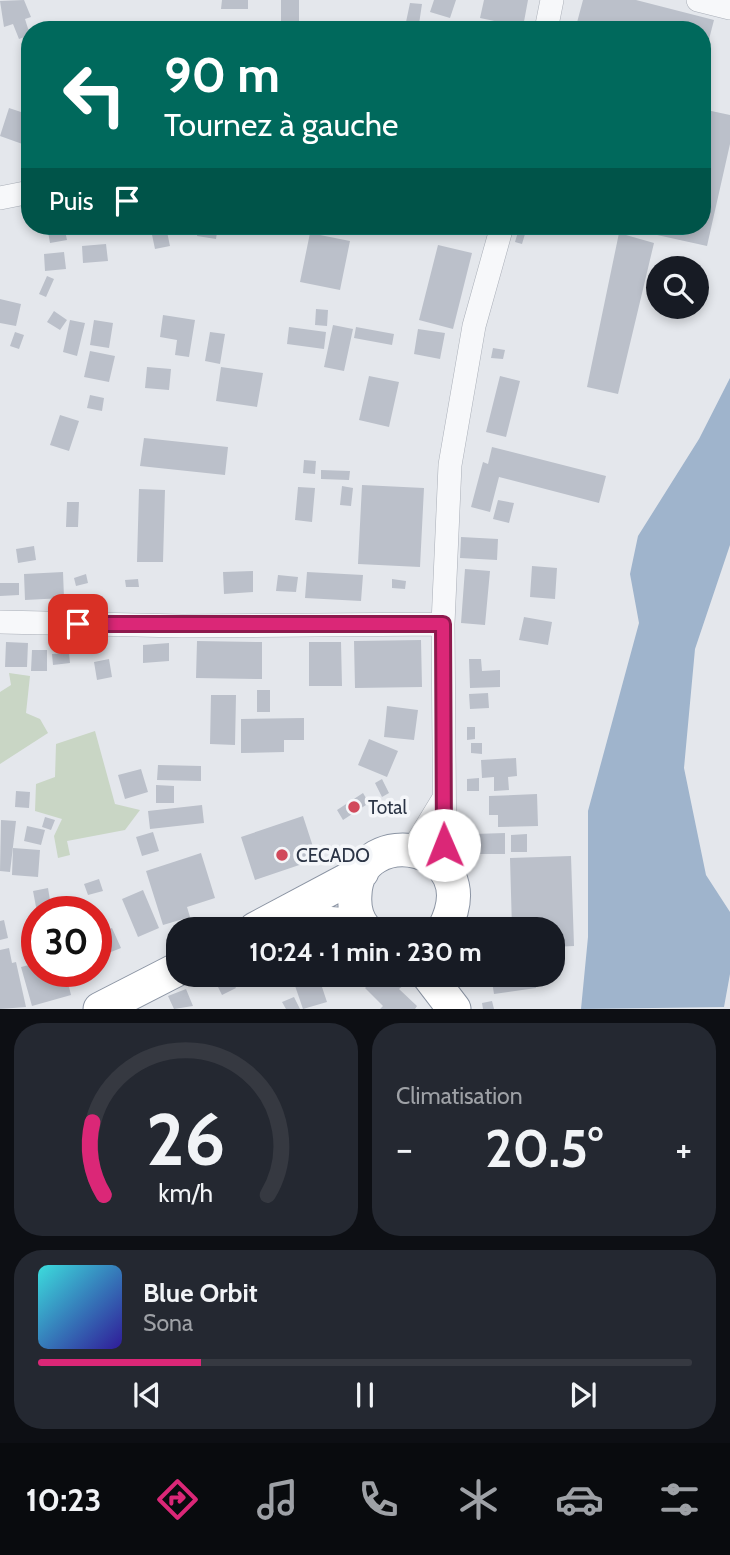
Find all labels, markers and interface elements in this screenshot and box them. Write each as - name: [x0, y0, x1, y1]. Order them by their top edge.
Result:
- text: 90 m: [164, 45, 280, 104]
- icon: left: [49, 49, 140, 140]
- text: Tournez à gauche: [164, 105, 398, 144]
- icon: arrive: [108, 182, 146, 220]
- text: Puis: [49, 185, 94, 217]
- map controls: [646, 256, 709, 319]
- button: search: [646, 256, 709, 319]
- pin: [48, 594, 108, 654]
- icon: arrive: [59, 605, 97, 643]
- place label: Total: [368, 796, 407, 819]
- marker: Total: [346, 799, 362, 815]
- position arrow: [407, 808, 481, 882]
- place label: CECADO: [296, 844, 370, 867]
- marker: CECADO: [274, 847, 290, 863]
- speed limit sign: 30: [21, 896, 112, 987]
- text: 10:24 · 1 min · 230 m: [249, 936, 482, 968]
- text: Climatisation: [396, 1082, 523, 1110]
- text: 26: [146, 1096, 226, 1184]
- text: 20.5°: [485, 1117, 603, 1180]
- text: −: [396, 1125, 413, 1172]
- text: +: [675, 1125, 692, 1172]
- text: km/h: [159, 1178, 213, 1208]
- text: Blue Orbit: [143, 1277, 258, 1309]
- text: Sona: [143, 1309, 193, 1337]
- icon: previous: [128, 1376, 166, 1414]
- icon: pause: [346, 1376, 384, 1414]
- icon: next: [564, 1376, 602, 1414]
- icon: directions: [153, 1475, 202, 1524]
- icon: music: [253, 1475, 302, 1524]
- icon: phone: [354, 1475, 403, 1524]
- icon: climate: [454, 1475, 503, 1524]
- icon: car: [555, 1475, 604, 1524]
- icon: filters: [655, 1475, 704, 1524]
- text: 10:23: [26, 1480, 101, 1519]

